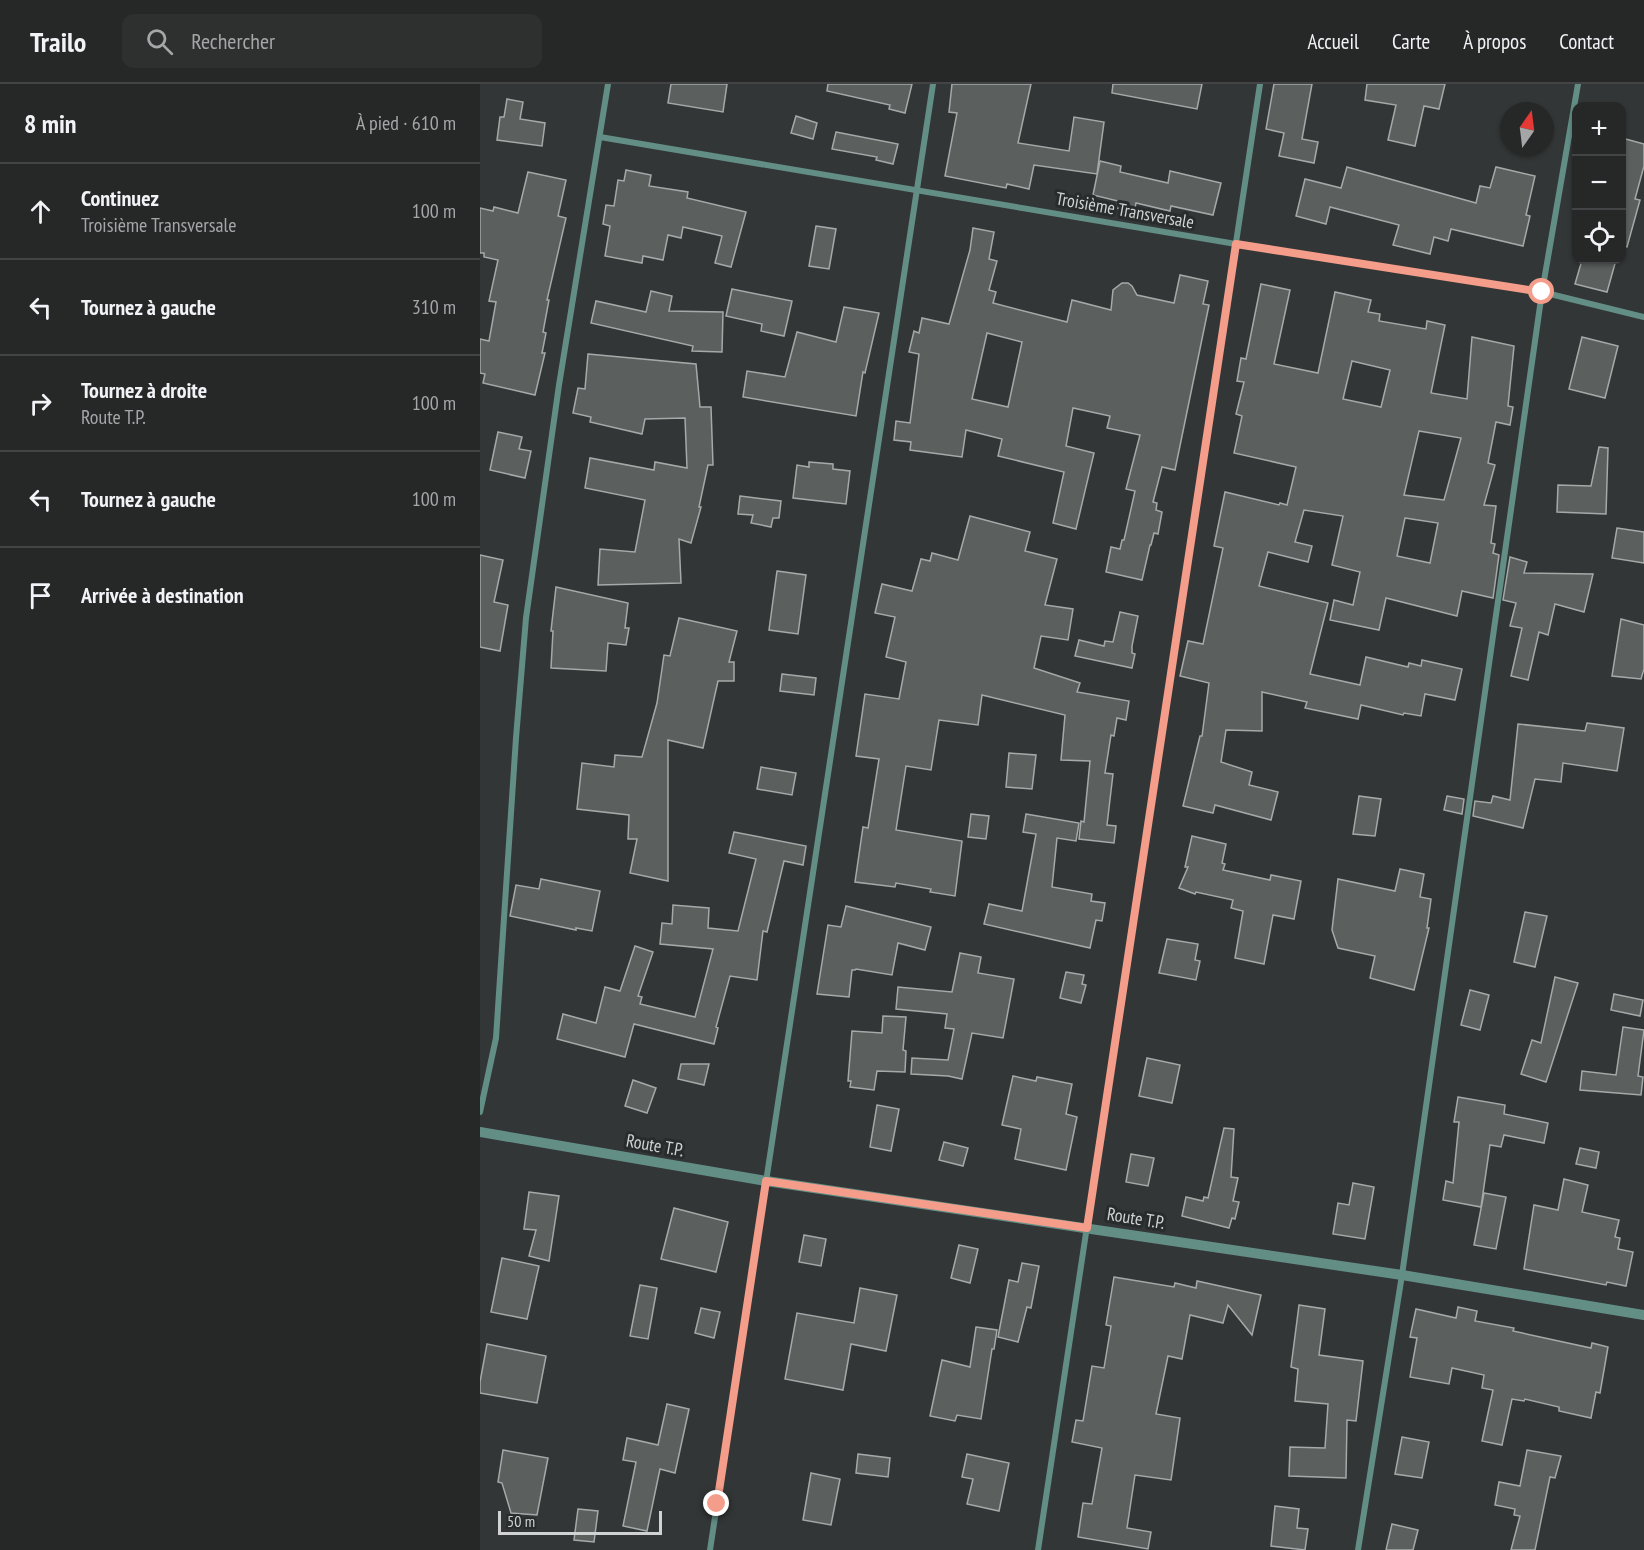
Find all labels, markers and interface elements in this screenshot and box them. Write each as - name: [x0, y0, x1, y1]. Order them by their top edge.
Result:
- search box: [122, 14, 542, 68]
- text: Trailo: [30, 23, 86, 60]
- icon: search: [143, 25, 176, 58]
- text: Rechercher: [191, 27, 275, 55]
- text: Accueil: [1307, 28, 1359, 55]
- text: Carte: [1392, 28, 1430, 55]
- text: À propos: [1463, 28, 1526, 55]
- text: Contact: [1559, 28, 1614, 55]
- north arrow: [1500, 102, 1554, 156]
- map controls: [1572, 102, 1626, 264]
- button: +: [1572, 102, 1626, 156]
- text: 8 min: [24, 107, 77, 140]
- text: À pied · 610 m: [356, 110, 456, 136]
- button: −: [1572, 156, 1626, 210]
- text: Continuez: [81, 184, 159, 212]
- street label: Troisième Transversale: [1054, 187, 1196, 233]
- icon: ahead: [24, 195, 57, 228]
- text: 100 m: [412, 198, 456, 224]
- button: locate: [1572, 210, 1626, 264]
- text: Troisième Transversale: [81, 212, 237, 238]
- route start: [1528, 278, 1554, 304]
- icon: left: [24, 291, 57, 324]
- text: Tournez à gauche: [81, 293, 216, 321]
- text: 310 m: [412, 294, 456, 320]
- text: Tournez à droite: [81, 376, 207, 404]
- icon: right: [24, 387, 57, 420]
- text: 100 m: [412, 390, 456, 416]
- text: Route T.P.: [81, 404, 146, 430]
- icon: left: [24, 483, 57, 516]
- text: Tournez à gauche: [81, 485, 216, 513]
- text: 100 m: [412, 486, 456, 512]
- icon: arrive: [24, 579, 57, 612]
- text: Arrivée à destination: [81, 581, 244, 609]
- street label: Route T.P.: [624, 1129, 686, 1161]
- street label: Route T.P.: [1105, 1202, 1167, 1234]
- route end: [703, 1490, 729, 1516]
- scale bar: [498, 1508, 662, 1536]
- text: 50 m: [507, 1511, 535, 1531]

